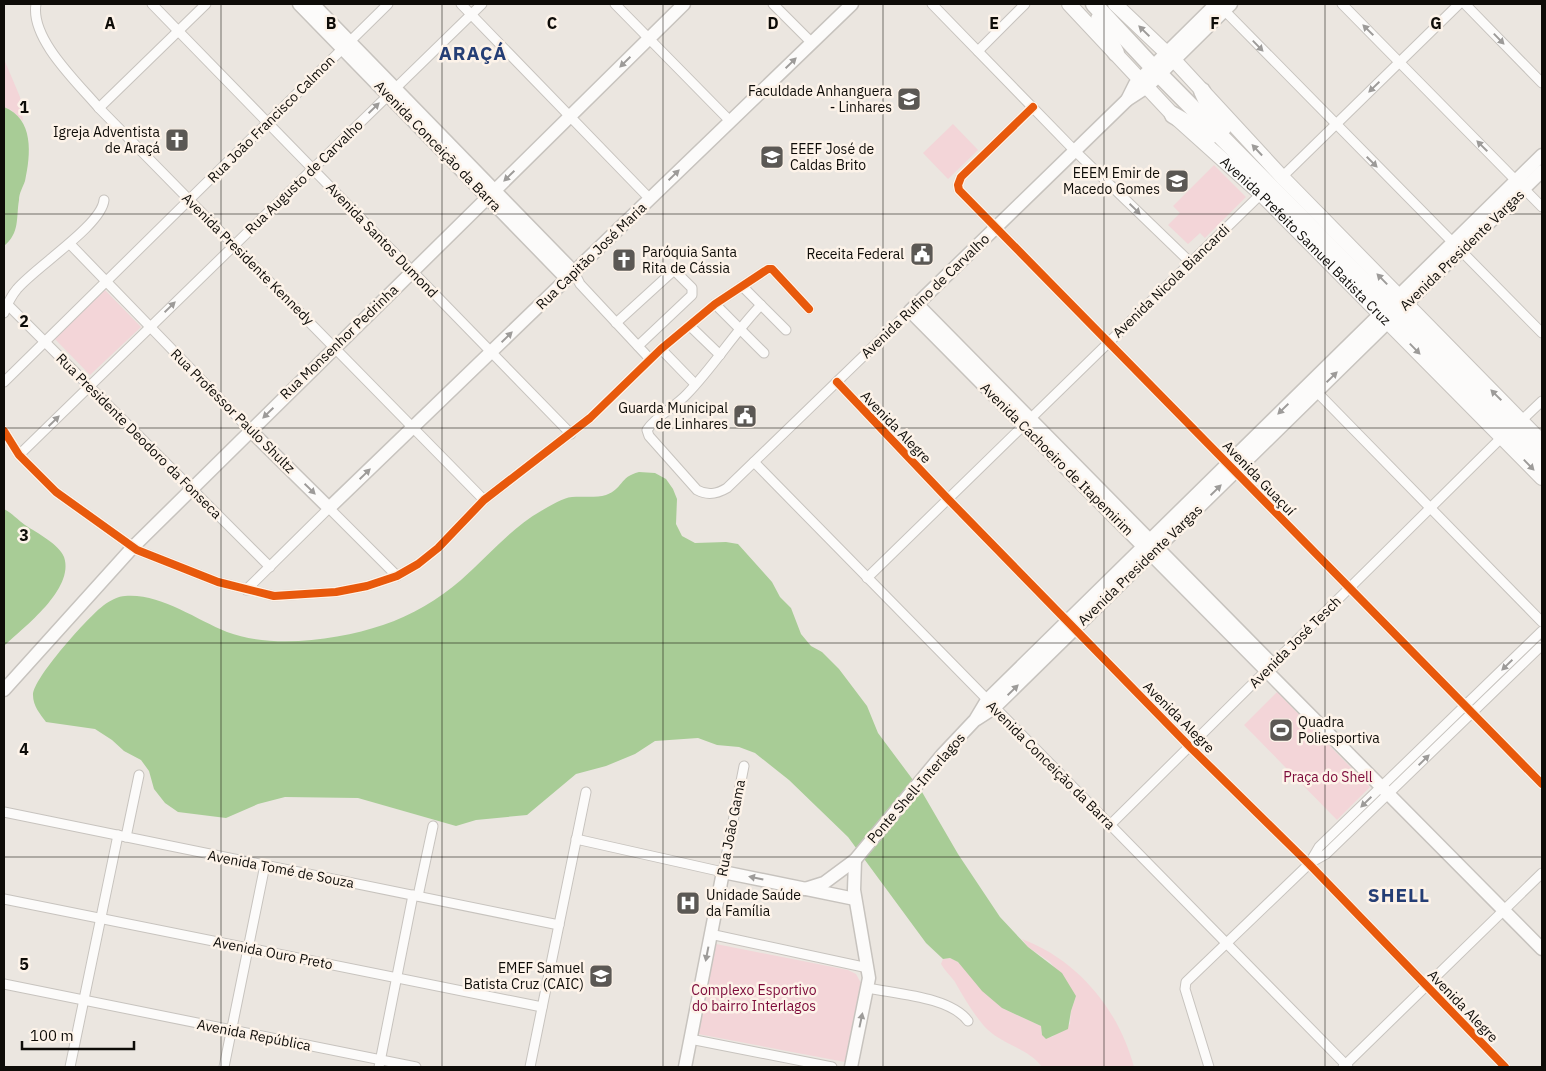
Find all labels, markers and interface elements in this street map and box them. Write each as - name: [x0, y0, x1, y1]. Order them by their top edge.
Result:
- text: A: [105, 13, 116, 33]
- text: B: [326, 13, 337, 33]
- text: C: [547, 13, 557, 33]
- text: D: [767, 13, 779, 33]
- text: E: [989, 13, 999, 33]
- text: F: [1210, 13, 1220, 33]
- text: G: [1430, 13, 1442, 33]
- one-way arrow: [1138, 25, 1150, 37]
- one-way arrow: [1362, 25, 1374, 37]
- one-way arrow: [1493, 32, 1505, 44]
- one-way arrow: [1252, 39, 1264, 51]
- district label: ARAÇÁ: [439, 41, 507, 65]
- street label: Rua João Francisco Calmon: [204, 52, 338, 186]
- one-way arrow: [619, 56, 631, 68]
- one-way arrow: [785, 57, 797, 69]
- street label: Avenida Conceição da Barra: [371, 77, 506, 216]
- one-way arrow: [1369, 80, 1381, 92]
- place label: Faculdade Anhanguera - Linhares: [748, 82, 893, 116]
- school or university icon: Faculdade Anhanguera - Linhares: [896, 86, 922, 112]
- text: 1: [19, 97, 29, 117]
- one-way arrow: [368, 102, 380, 114]
- street label: Rua Augusto de Carvalho: [241, 116, 367, 238]
- place label: Igreja Adventista de Araçá: [53, 123, 161, 157]
- church icon: Igreja Adventista de Araçá: [164, 127, 190, 153]
- place label: EEEF José de Caldas Brito: [790, 140, 875, 174]
- one-way arrow: [1476, 140, 1488, 152]
- school or university icon: EEEF José de Caldas Brito: [759, 144, 785, 170]
- one-way arrow: [1251, 144, 1263, 156]
- street label: Avenida Prefeito Samuel Batista Cruz: [1216, 153, 1395, 329]
- one-way arrow: [1366, 156, 1378, 168]
- place label: EEEM Emir de Macedo Gomes: [1063, 164, 1160, 198]
- school or university icon: EEEM Emir de Macedo Gomes: [1164, 168, 1190, 194]
- one-way arrow: [503, 170, 515, 182]
- one-way arrow: [668, 170, 680, 182]
- street label: Avenida Santos Dumond: [322, 179, 442, 301]
- street label: Avenida Presidente Vargas: [1396, 186, 1528, 314]
- street label: Avenida Presidente Kennedy: [178, 189, 318, 329]
- street label: Rua Capitão José Maria: [532, 198, 650, 313]
- one-way arrow: [1129, 203, 1141, 215]
- street label: Avenida Nicola Biancardi: [1109, 220, 1233, 342]
- street label: Avenida Rufino de Carvalho: [857, 230, 993, 362]
- public building icon: Receita Federal: [909, 241, 935, 267]
- place label: Paróquia Santa Rita de Cássia: [642, 243, 738, 277]
- place label: Receita Federal: [806, 245, 904, 263]
- church icon: Paróquia Santa Rita de Cássia: [611, 247, 637, 273]
- one-way arrow: [1376, 274, 1388, 286]
- street label: Rua Monsenhor Pedrinha: [276, 280, 402, 403]
- one-way arrow: [164, 302, 176, 314]
- text: 2: [19, 311, 29, 331]
- one-way arrow: [500, 331, 512, 343]
- one-way arrow: [1408, 343, 1420, 355]
- street label: Rua Professor Paulo Shultz: [167, 345, 299, 477]
- street label: Rua Presidente Deodoro da Fonseca: [52, 349, 226, 523]
- one-way arrow: [1326, 371, 1338, 383]
- street label: Avenida Cachoeiro de Itapemirim: [977, 379, 1137, 539]
- street label: Avenida Alegre: [857, 387, 935, 467]
- one-way arrow: [1490, 390, 1502, 402]
- place label: Guarda Municipal de Linhares: [618, 399, 728, 433]
- public building icon: Guarda Municipal de Linhares: [732, 403, 758, 429]
- one-way arrow: [1277, 403, 1289, 415]
- one-way arrow: [262, 407, 274, 419]
- one-way arrow: [48, 415, 60, 427]
- street label: Avenida Guaçuí: [1219, 437, 1300, 520]
- one-way arrow: [1523, 458, 1535, 470]
- one-way arrow: [358, 468, 370, 480]
- one-way arrow: [304, 483, 316, 495]
- one-way arrow: [1210, 484, 1222, 496]
- street label: Avenida Presidente Vargas: [1074, 501, 1206, 629]
- text: 3: [19, 525, 29, 545]
- street label: Avenida José Tesch: [1245, 592, 1345, 692]
- one-way arrow: [1502, 659, 1514, 671]
- street label: Avenida Alegre: [1139, 677, 1219, 757]
- one-way arrow: [1006, 684, 1018, 696]
- street label: Avenida Conceição da Barra: [983, 697, 1120, 834]
- place label: Quadra Poliesportiva: [1298, 713, 1380, 747]
- sports icon: Quadra Poliesportiva: [1268, 717, 1294, 743]
- street label: Ponte Shell-Interlagos: [863, 729, 969, 847]
- text: 4: [19, 739, 29, 759]
- one-way arrow: [1418, 754, 1430, 766]
- park label: Praça do Shell: [1283, 768, 1373, 786]
- street label: Rua João Gama: [713, 778, 749, 878]
- one-way arrow: [1360, 796, 1372, 808]
- street label: Avenida Tomé de Souza: [206, 846, 356, 892]
- one-way arrow: [747, 874, 763, 882]
- district label: SHELL: [1368, 883, 1430, 907]
- place label: Unidade Saúde da Família: [706, 886, 801, 920]
- hospital icon: Unidade Saúde da Família: [675, 890, 701, 916]
- street label: Avenida Ouro Preto: [212, 933, 334, 973]
- one-way arrow: [702, 946, 710, 962]
- text: 5: [19, 954, 29, 974]
- place label: EMEF Samuel Batista Cruz (CAIC): [464, 959, 584, 993]
- school or university icon: EMEF Samuel Batista Cruz (CAIC): [588, 963, 614, 989]
- street label: Avenida Alegre: [1424, 966, 1502, 1046]
- park label: Complexo Esportivo do bairro Interlagos: [691, 981, 817, 1015]
- one-way arrow: [857, 1012, 865, 1027]
- street label: Avenida República: [195, 1015, 313, 1055]
- scale bar: [22, 1018, 135, 1050]
- text: 100 m: [30, 1026, 74, 1045]

